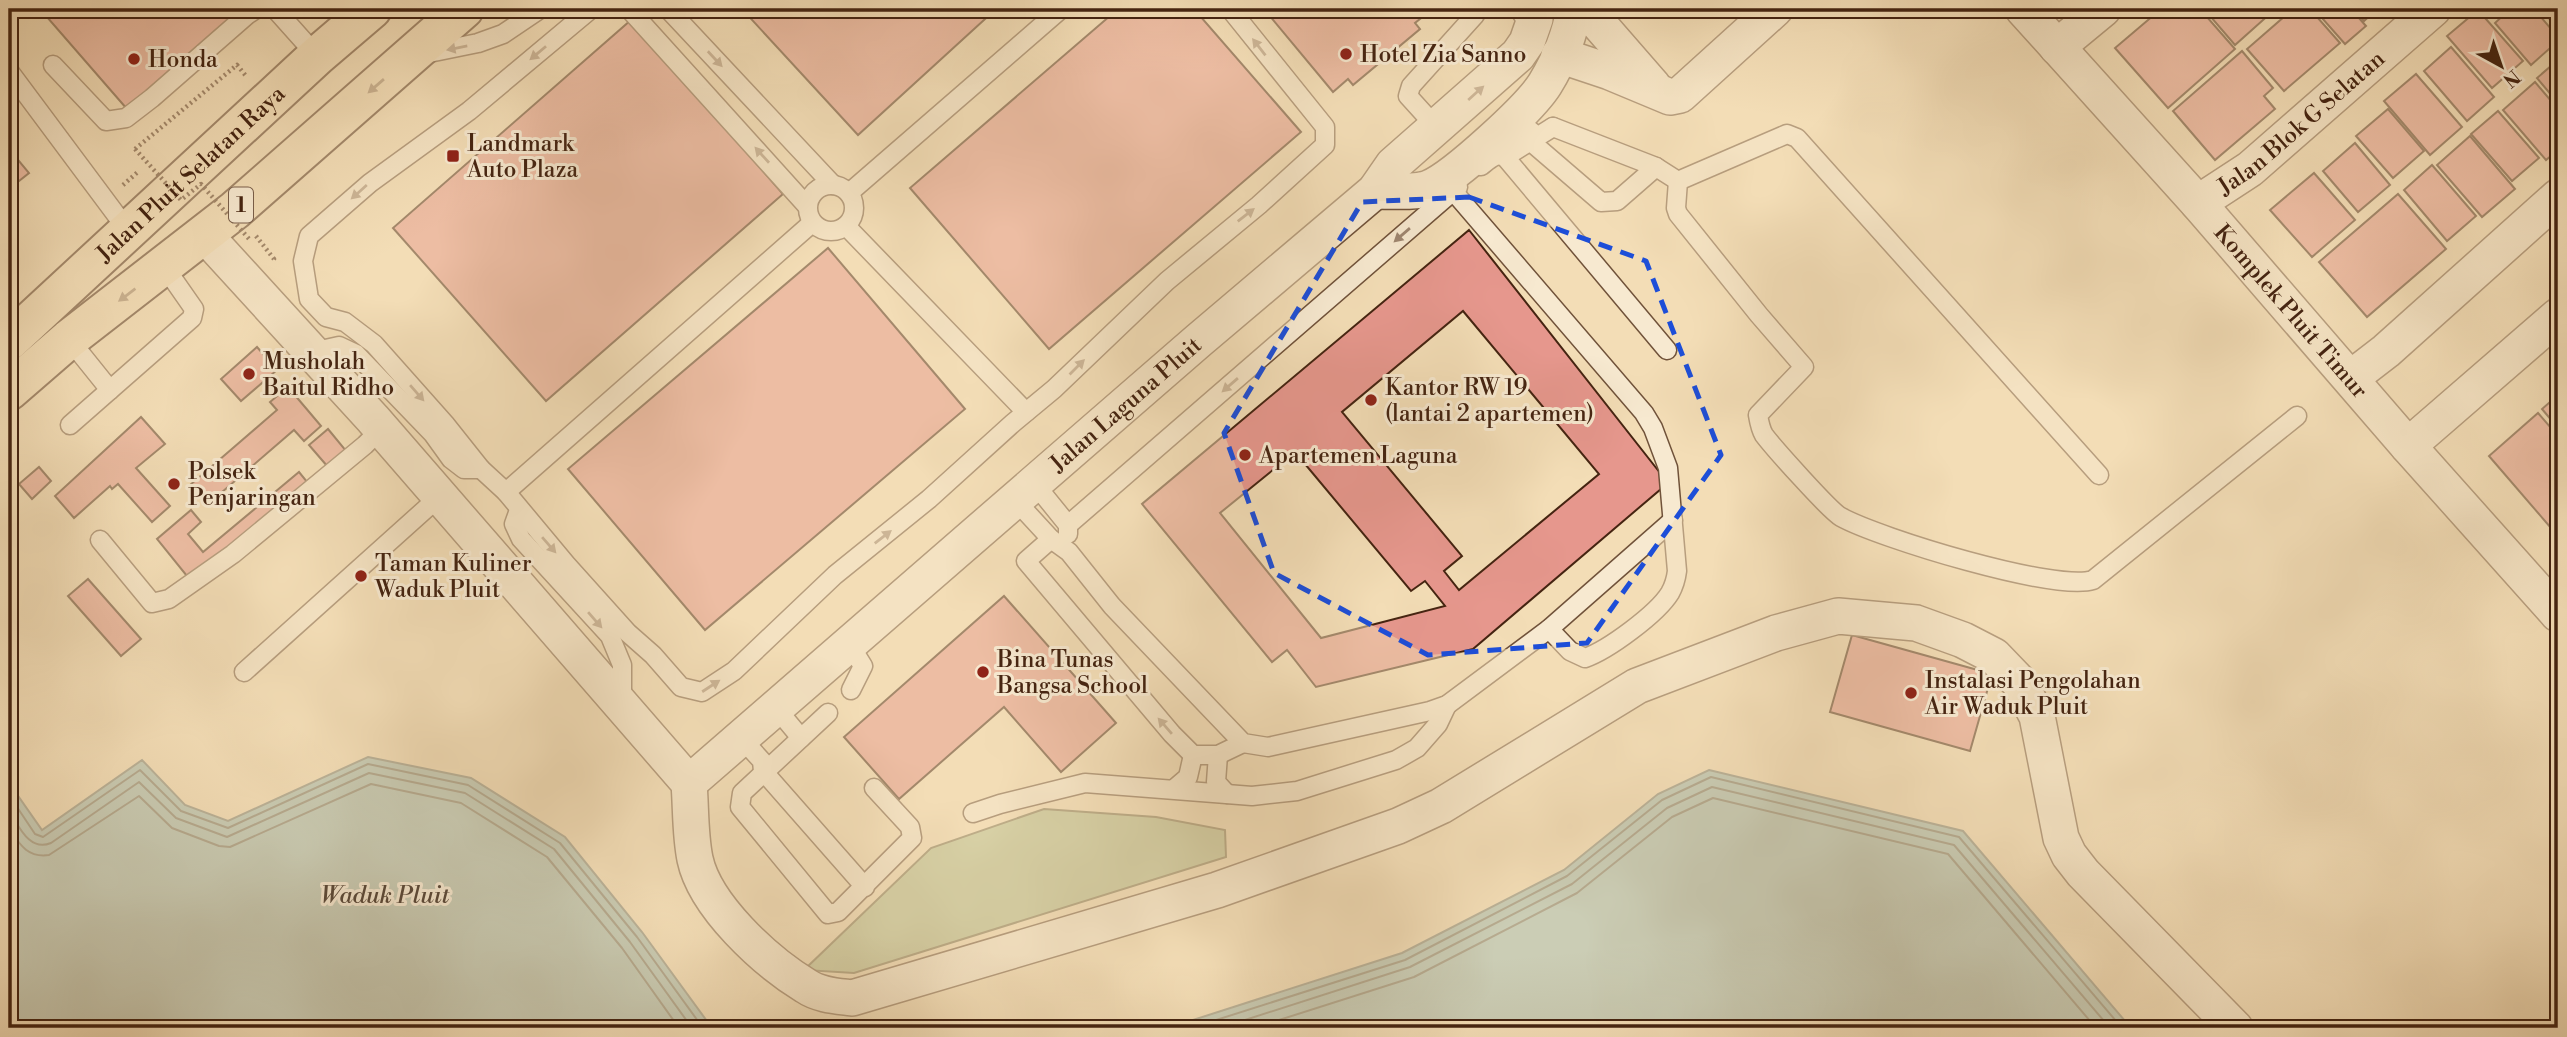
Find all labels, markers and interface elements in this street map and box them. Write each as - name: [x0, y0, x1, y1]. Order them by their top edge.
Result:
- north arrow: [2466, 32, 2536, 102]
- one-way arrow: [1252, 38, 1267, 56]
- place label: Hotel Zia Sanno: [1360, 41, 1526, 69]
- one-way arrow: [446, 42, 468, 53]
- one-way arrow: [530, 45, 548, 60]
- street label: Jalan Blok G Selatan: [2212, 45, 2391, 202]
- place label: Honda: [148, 46, 218, 74]
- marker: Hotel Zia Sanno: [1338, 46, 1354, 62]
- one-way arrow: [706, 50, 723, 67]
- marker: Honda: [126, 51, 142, 67]
- text: N: [2498, 64, 2525, 92]
- one-way arrow: [367, 78, 385, 94]
- street label: Jalan Pluit Selatan Raya: [90, 80, 291, 269]
- one-way arrow: [1467, 85, 1484, 101]
- place label: Landmark Auto Plaza: [466, 130, 578, 184]
- one-way arrow: [754, 147, 770, 164]
- marker: Landmark Auto Plaza: [445, 148, 461, 164]
- one-way arrow: [350, 184, 368, 200]
- road number: 1: [229, 188, 253, 222]
- one-way arrow: [1237, 209, 1255, 223]
- street label: Komplek Pluit Timur: [2208, 219, 2373, 404]
- one-way arrow: [1393, 227, 1410, 242]
- one-way arrow: [118, 288, 136, 302]
- street label: Jalan Laguna Pluit: [1044, 331, 1208, 479]
- place label: Musholah Baitul Ridho: [262, 348, 394, 402]
- one-way arrow: [1068, 358, 1085, 375]
- marker: Musholah Baitul Ridho: [241, 366, 257, 382]
- place label: Kantor RW 19 (lantai 2 apartemen): [1385, 374, 1594, 428]
- one-way arrow: [1221, 377, 1239, 393]
- one-way arrow: [409, 384, 425, 402]
- marker: Kantor RW 19 (lantai 2 apartemen): [1363, 392, 1379, 408]
- place label: Apartemen Laguna: [1258, 442, 1458, 470]
- marker: Apartemen Laguna: [1237, 447, 1253, 463]
- place label: Polsek Penjaringan: [188, 458, 316, 512]
- marker: Polsek Penjaringan: [166, 476, 182, 492]
- one-way arrow: [874, 531, 892, 545]
- one-way arrow: [541, 536, 557, 554]
- place label: Taman Kuliner Waduk Pluit: [374, 550, 532, 604]
- marker: Taman Kuliner Waduk Pluit: [353, 568, 369, 584]
- one-way arrow: [587, 611, 602, 628]
- place label: Bina Tunas Bangsa School: [996, 646, 1148, 700]
- marker: Bina Tunas Bangsa School: [975, 664, 991, 680]
- place label: Instalasi Pengolahan Air Waduk Pluit: [1924, 667, 2141, 721]
- one-way arrow: [702, 679, 721, 692]
- marker: Instalasi Pengolahan Air Waduk Pluit: [1903, 685, 1919, 701]
- one-way arrow: [1157, 717, 1173, 735]
- water label: Waduk Pluit: [321, 881, 451, 911]

